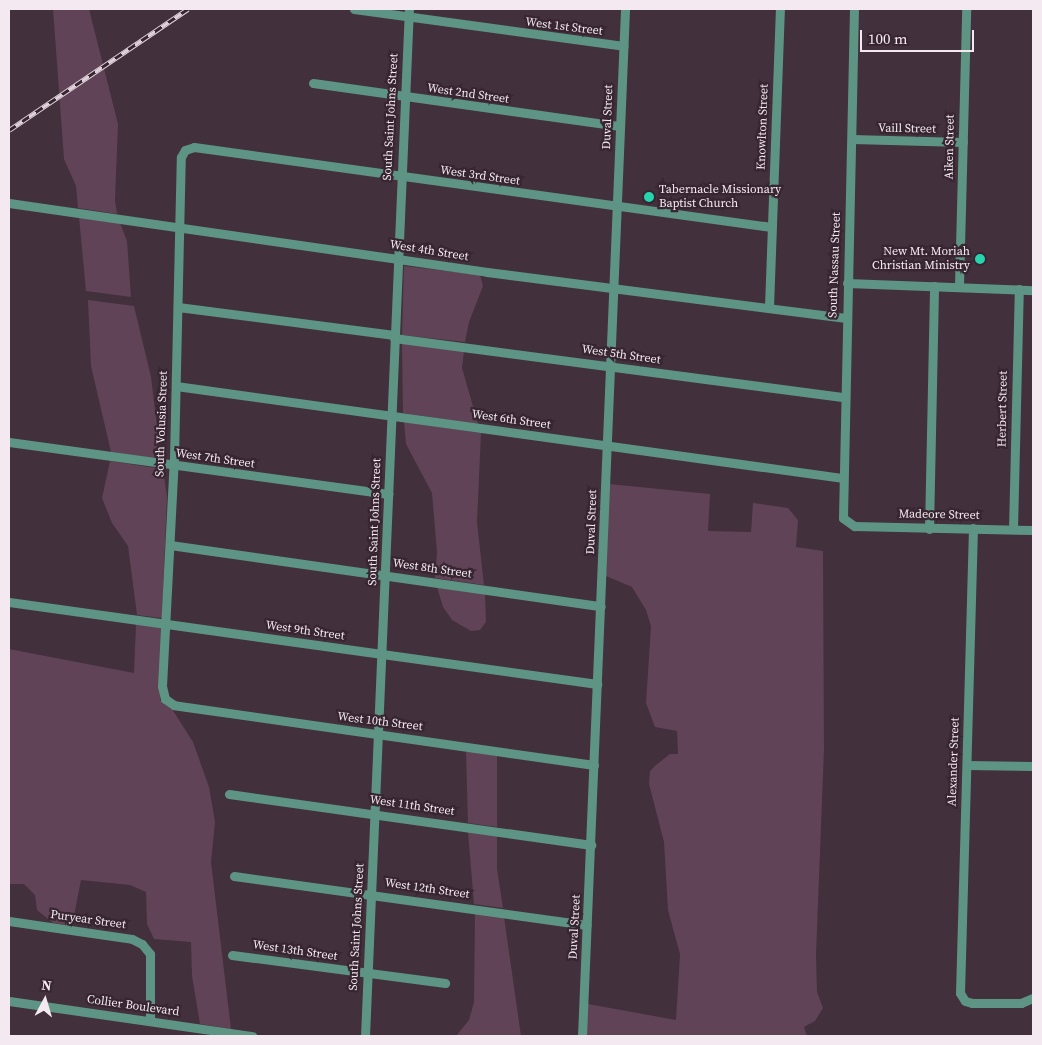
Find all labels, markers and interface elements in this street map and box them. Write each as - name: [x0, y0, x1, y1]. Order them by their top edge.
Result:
- street label: West 1st Street: [525, 15, 603, 39]
- scale bar: [862, 20, 976, 52]
- text: 100 m: [868, 28, 908, 49]
- street label: South Saint Johns Street: [380, 53, 402, 181]
- street label: West 2nd Street: [426, 81, 510, 107]
- street label: Duval Street: [600, 84, 616, 150]
- street label: Knowlton Street: [754, 84, 772, 170]
- street label: Aiken Street: [942, 114, 958, 180]
- street label: Vaill Street: [878, 121, 936, 137]
- street label: West 3rd Street: [439, 163, 521, 189]
- place label: Tabernacle Missionary Baptist Church: [659, 183, 781, 211]
- marker: Tabernacle Missionary Baptist Church: [643, 191, 655, 203]
- street label: South Nassau Street: [826, 212, 844, 318]
- street label: West 4th Street: [389, 238, 469, 264]
- place label: New Mt. Moriah Christian Ministry: [872, 245, 970, 273]
- marker: New Mt. Moriah Christian Ministry: [974, 253, 986, 265]
- street label: West 5th Street: [581, 342, 661, 368]
- street label: South Volusia Street: [153, 371, 171, 477]
- street label: Herbert Street: [995, 371, 1011, 447]
- street label: West 6th Street: [471, 407, 551, 433]
- street label: West 7th Street: [175, 446, 255, 472]
- street label: South Saint Johns Street: [366, 458, 384, 586]
- street label: Duval Street: [584, 489, 600, 555]
- street label: Madeore Street: [898, 507, 980, 523]
- street label: West 8th Street: [392, 556, 472, 582]
- street label: West 9th Street: [265, 618, 345, 644]
- street label: West 10th Street: [337, 710, 423, 734]
- street label: Alexander Street: [945, 717, 963, 807]
- street label: West 11th Street: [369, 793, 455, 819]
- street label: South Saint Johns Street: [346, 863, 368, 991]
- street label: West 12th Street: [384, 876, 470, 902]
- street label: Duval Street: [566, 894, 584, 960]
- street label: Puryear Street: [49, 908, 127, 932]
- street label: West 13th Street: [252, 938, 338, 964]
- north arrow: [20, 975, 70, 1025]
- text: N: [40, 975, 53, 996]
- street label: Collier Boulevard: [86, 992, 180, 1020]

